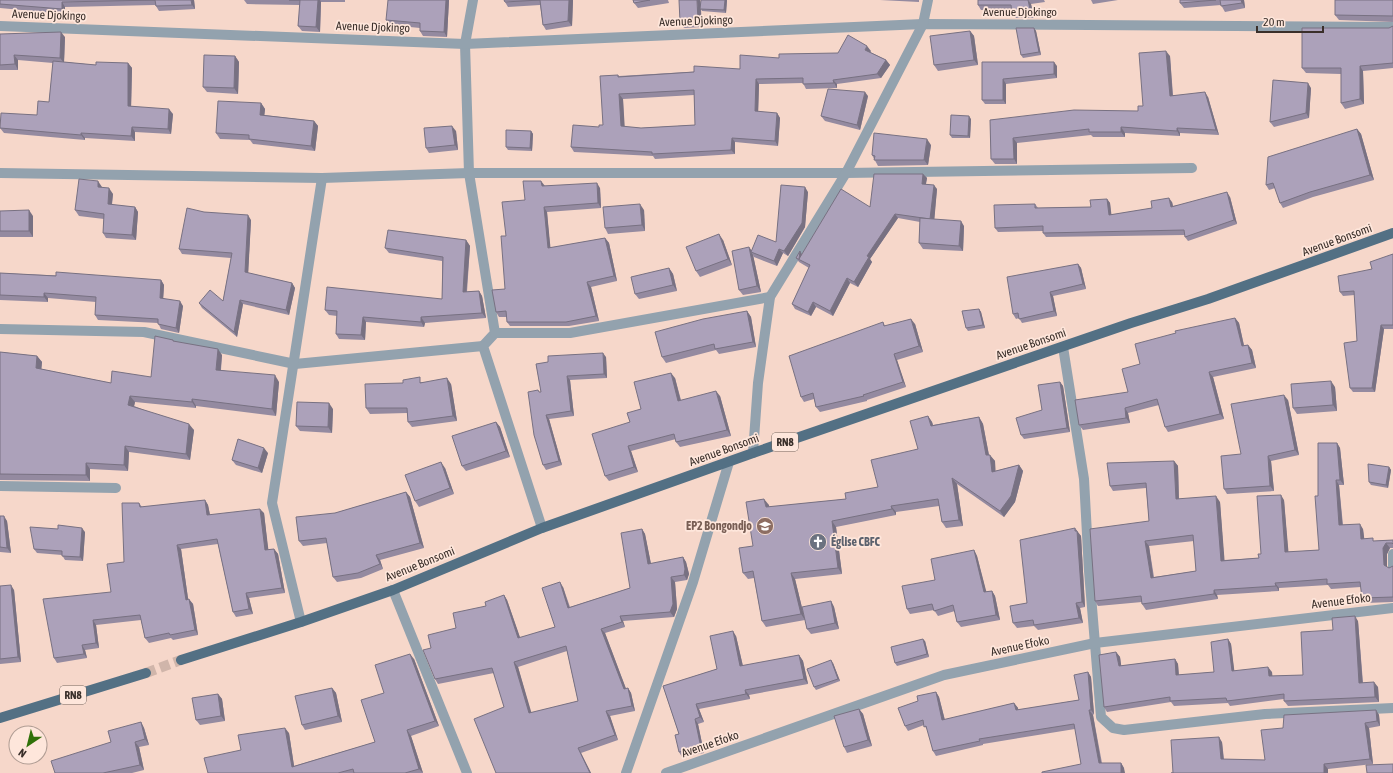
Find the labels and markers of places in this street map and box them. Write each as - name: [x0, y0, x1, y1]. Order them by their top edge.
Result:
- school or university icon: EP2 Bongondjo: [755, 516, 775, 536]
- place label: EP2 Bongondjo: [686, 519, 752, 533]
- church icon: Église CBFC: [808, 532, 828, 552]
- place label: Église CBFC: [831, 534, 880, 549]

